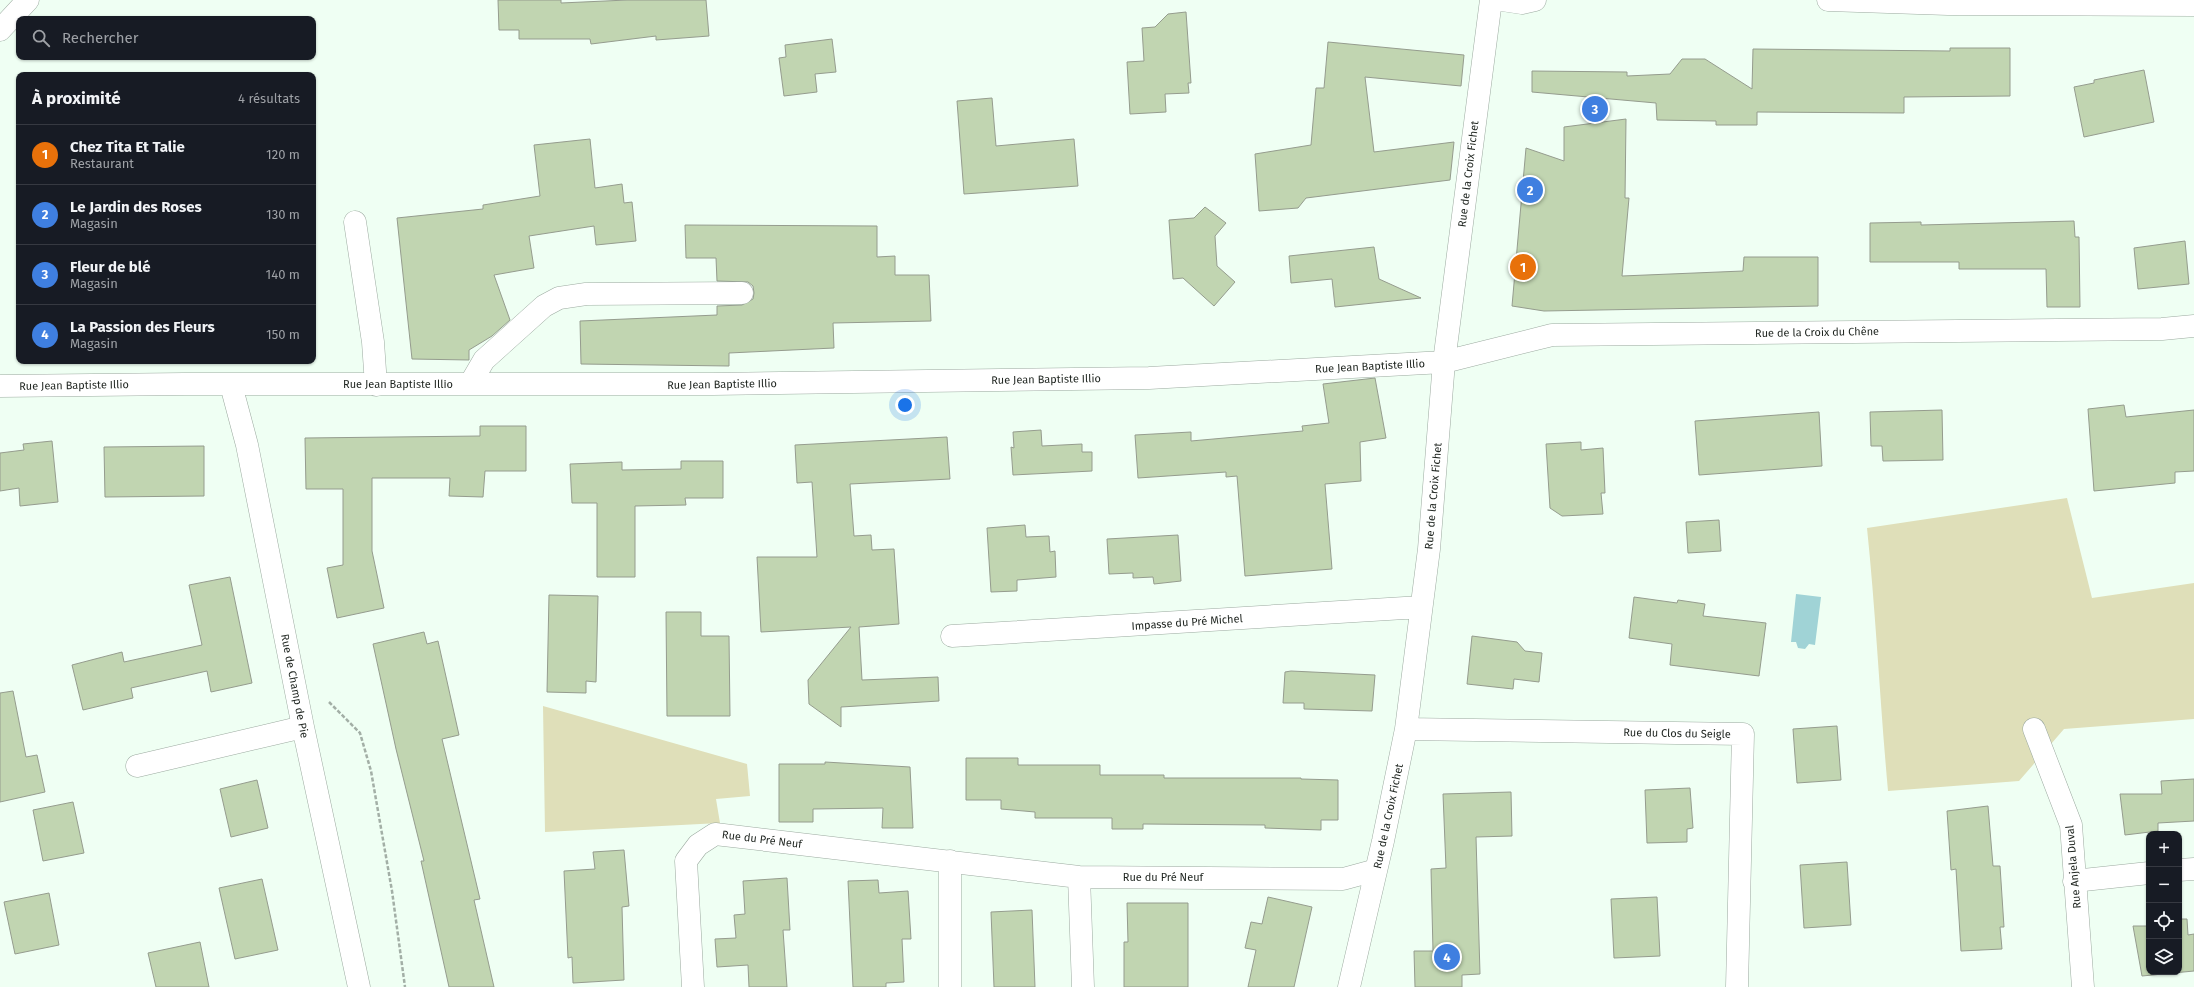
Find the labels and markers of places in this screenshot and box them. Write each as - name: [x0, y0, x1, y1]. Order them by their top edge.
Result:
- pin: 3: [1582, 94, 1608, 124]
- pin: 2: [1517, 175, 1543, 205]
- pin: 1: [1510, 252, 1536, 282]
- pin: 4: [1434, 942, 1460, 972]

